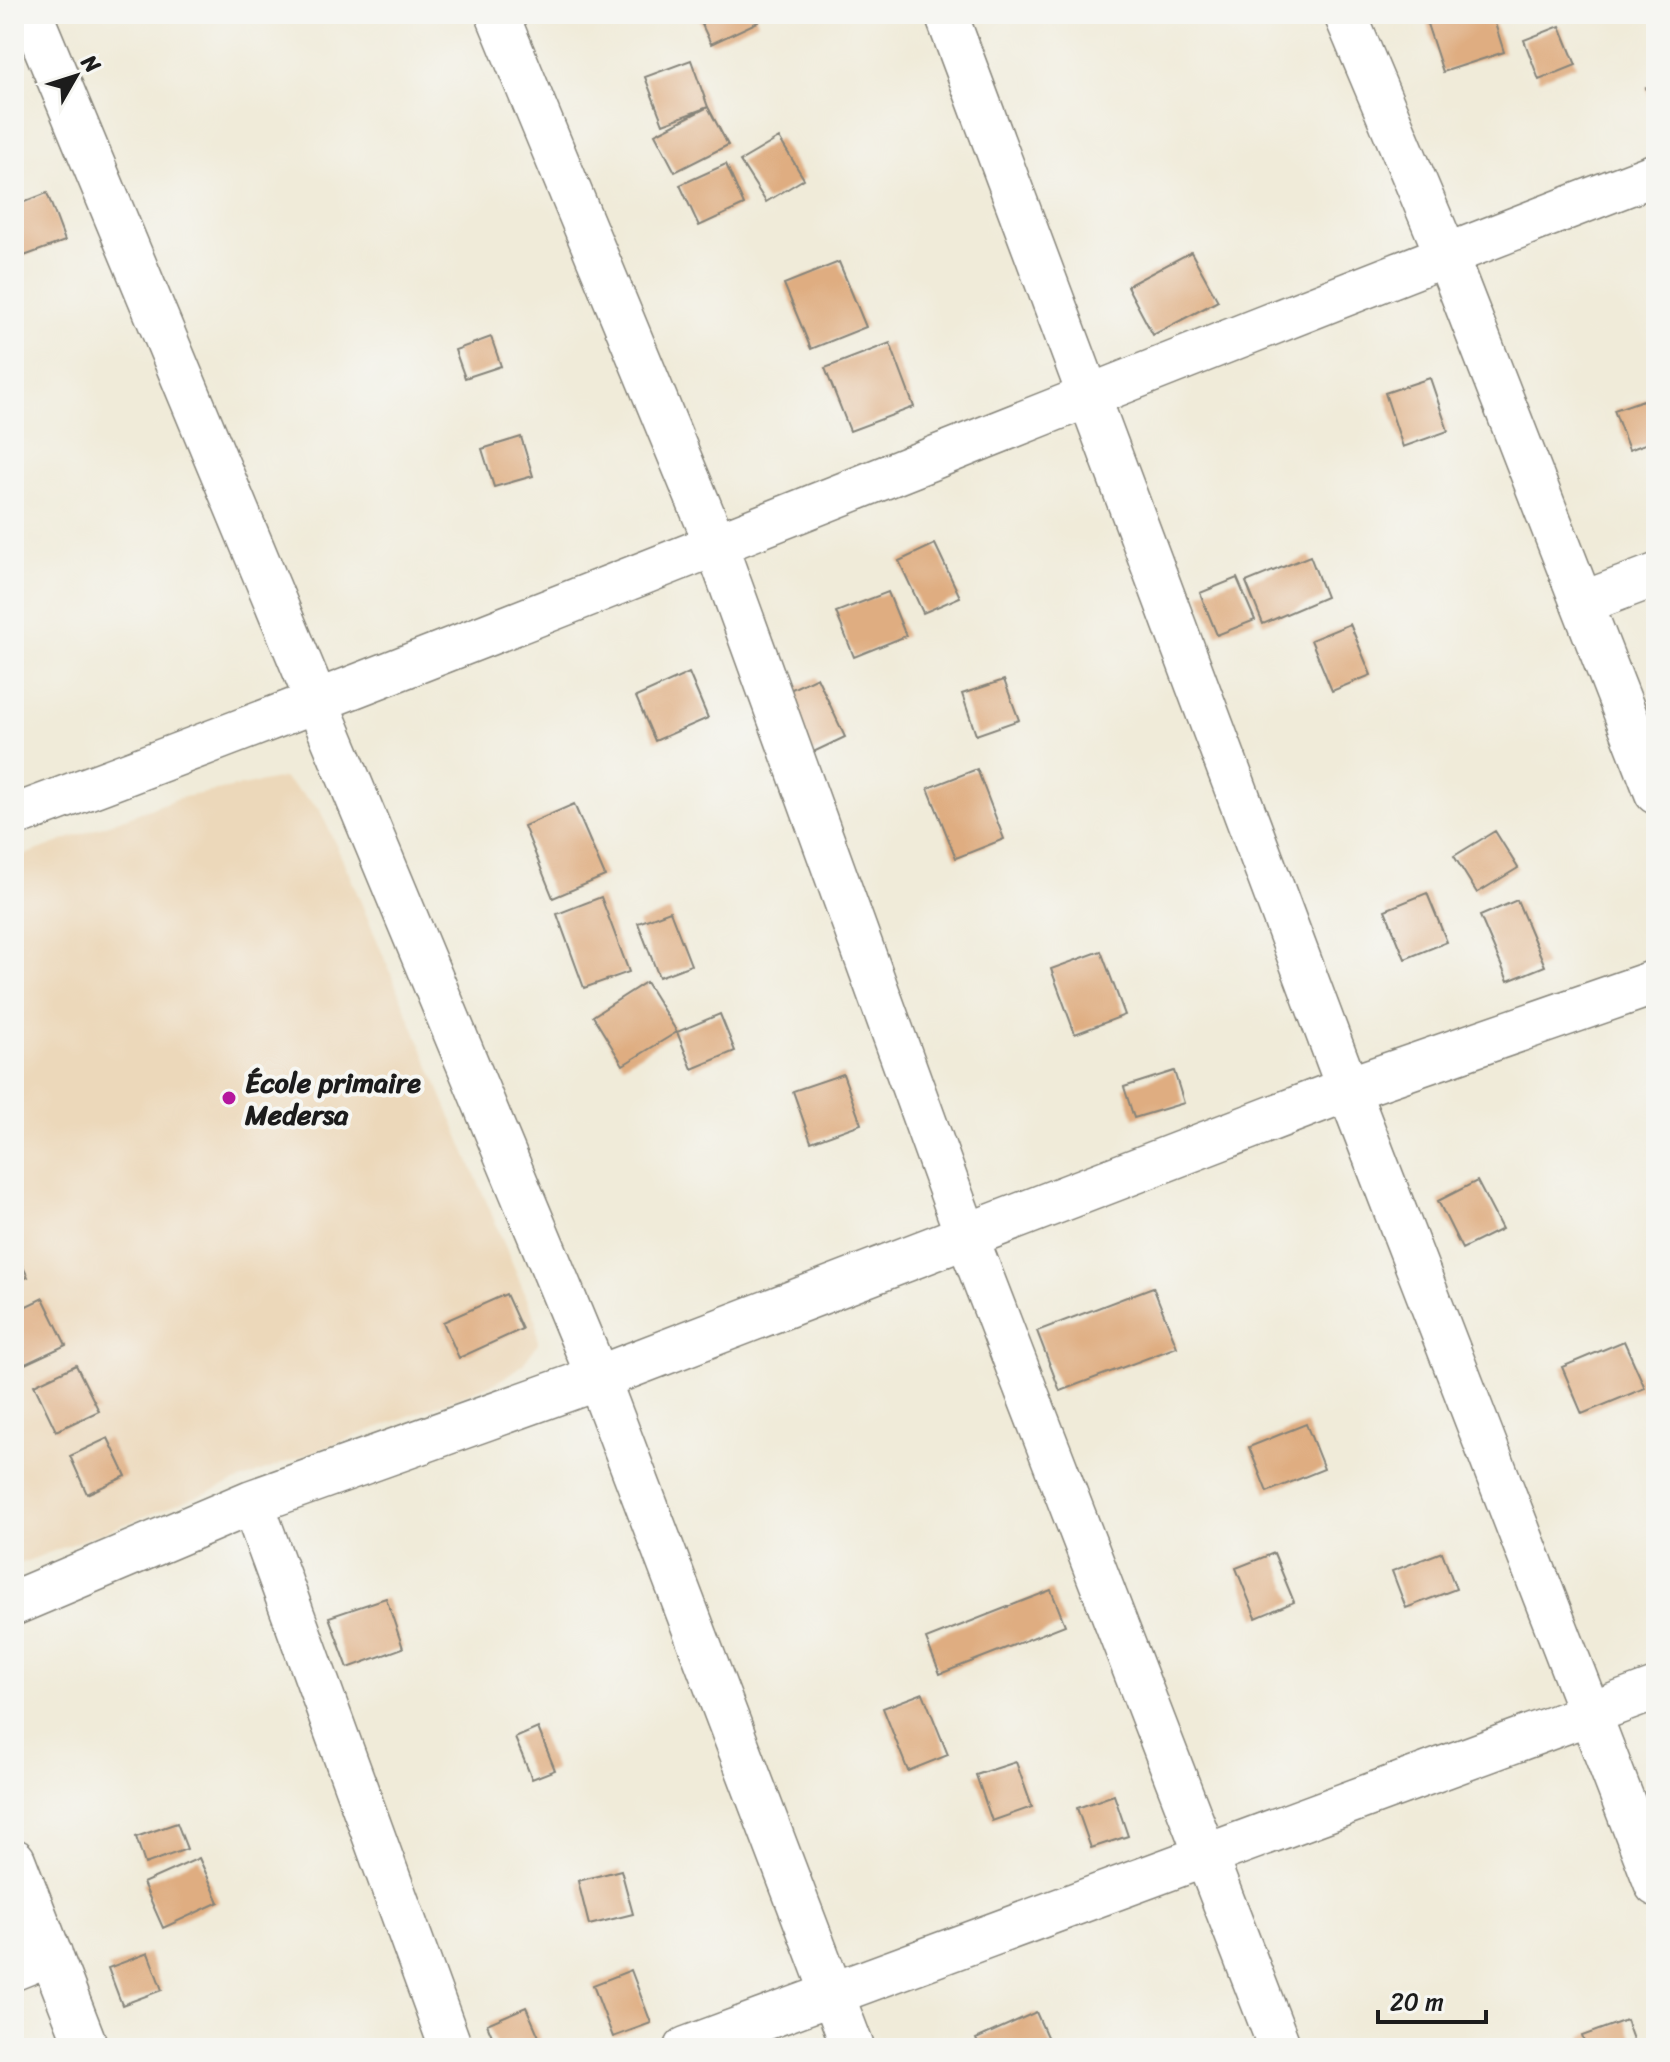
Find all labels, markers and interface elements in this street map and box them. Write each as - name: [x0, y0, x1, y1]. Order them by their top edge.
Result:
- north arrow: [36, 36, 116, 116]
- text: N: [71, 45, 112, 83]
- place label: École primaire Medersa: [244, 1058, 421, 1139]
- marker: École primaire Medersa: [220, 1089, 238, 1107]
- scale bar: [1378, 1974, 1486, 2024]
- text: 20 m: [1390, 1981, 1444, 2023]

